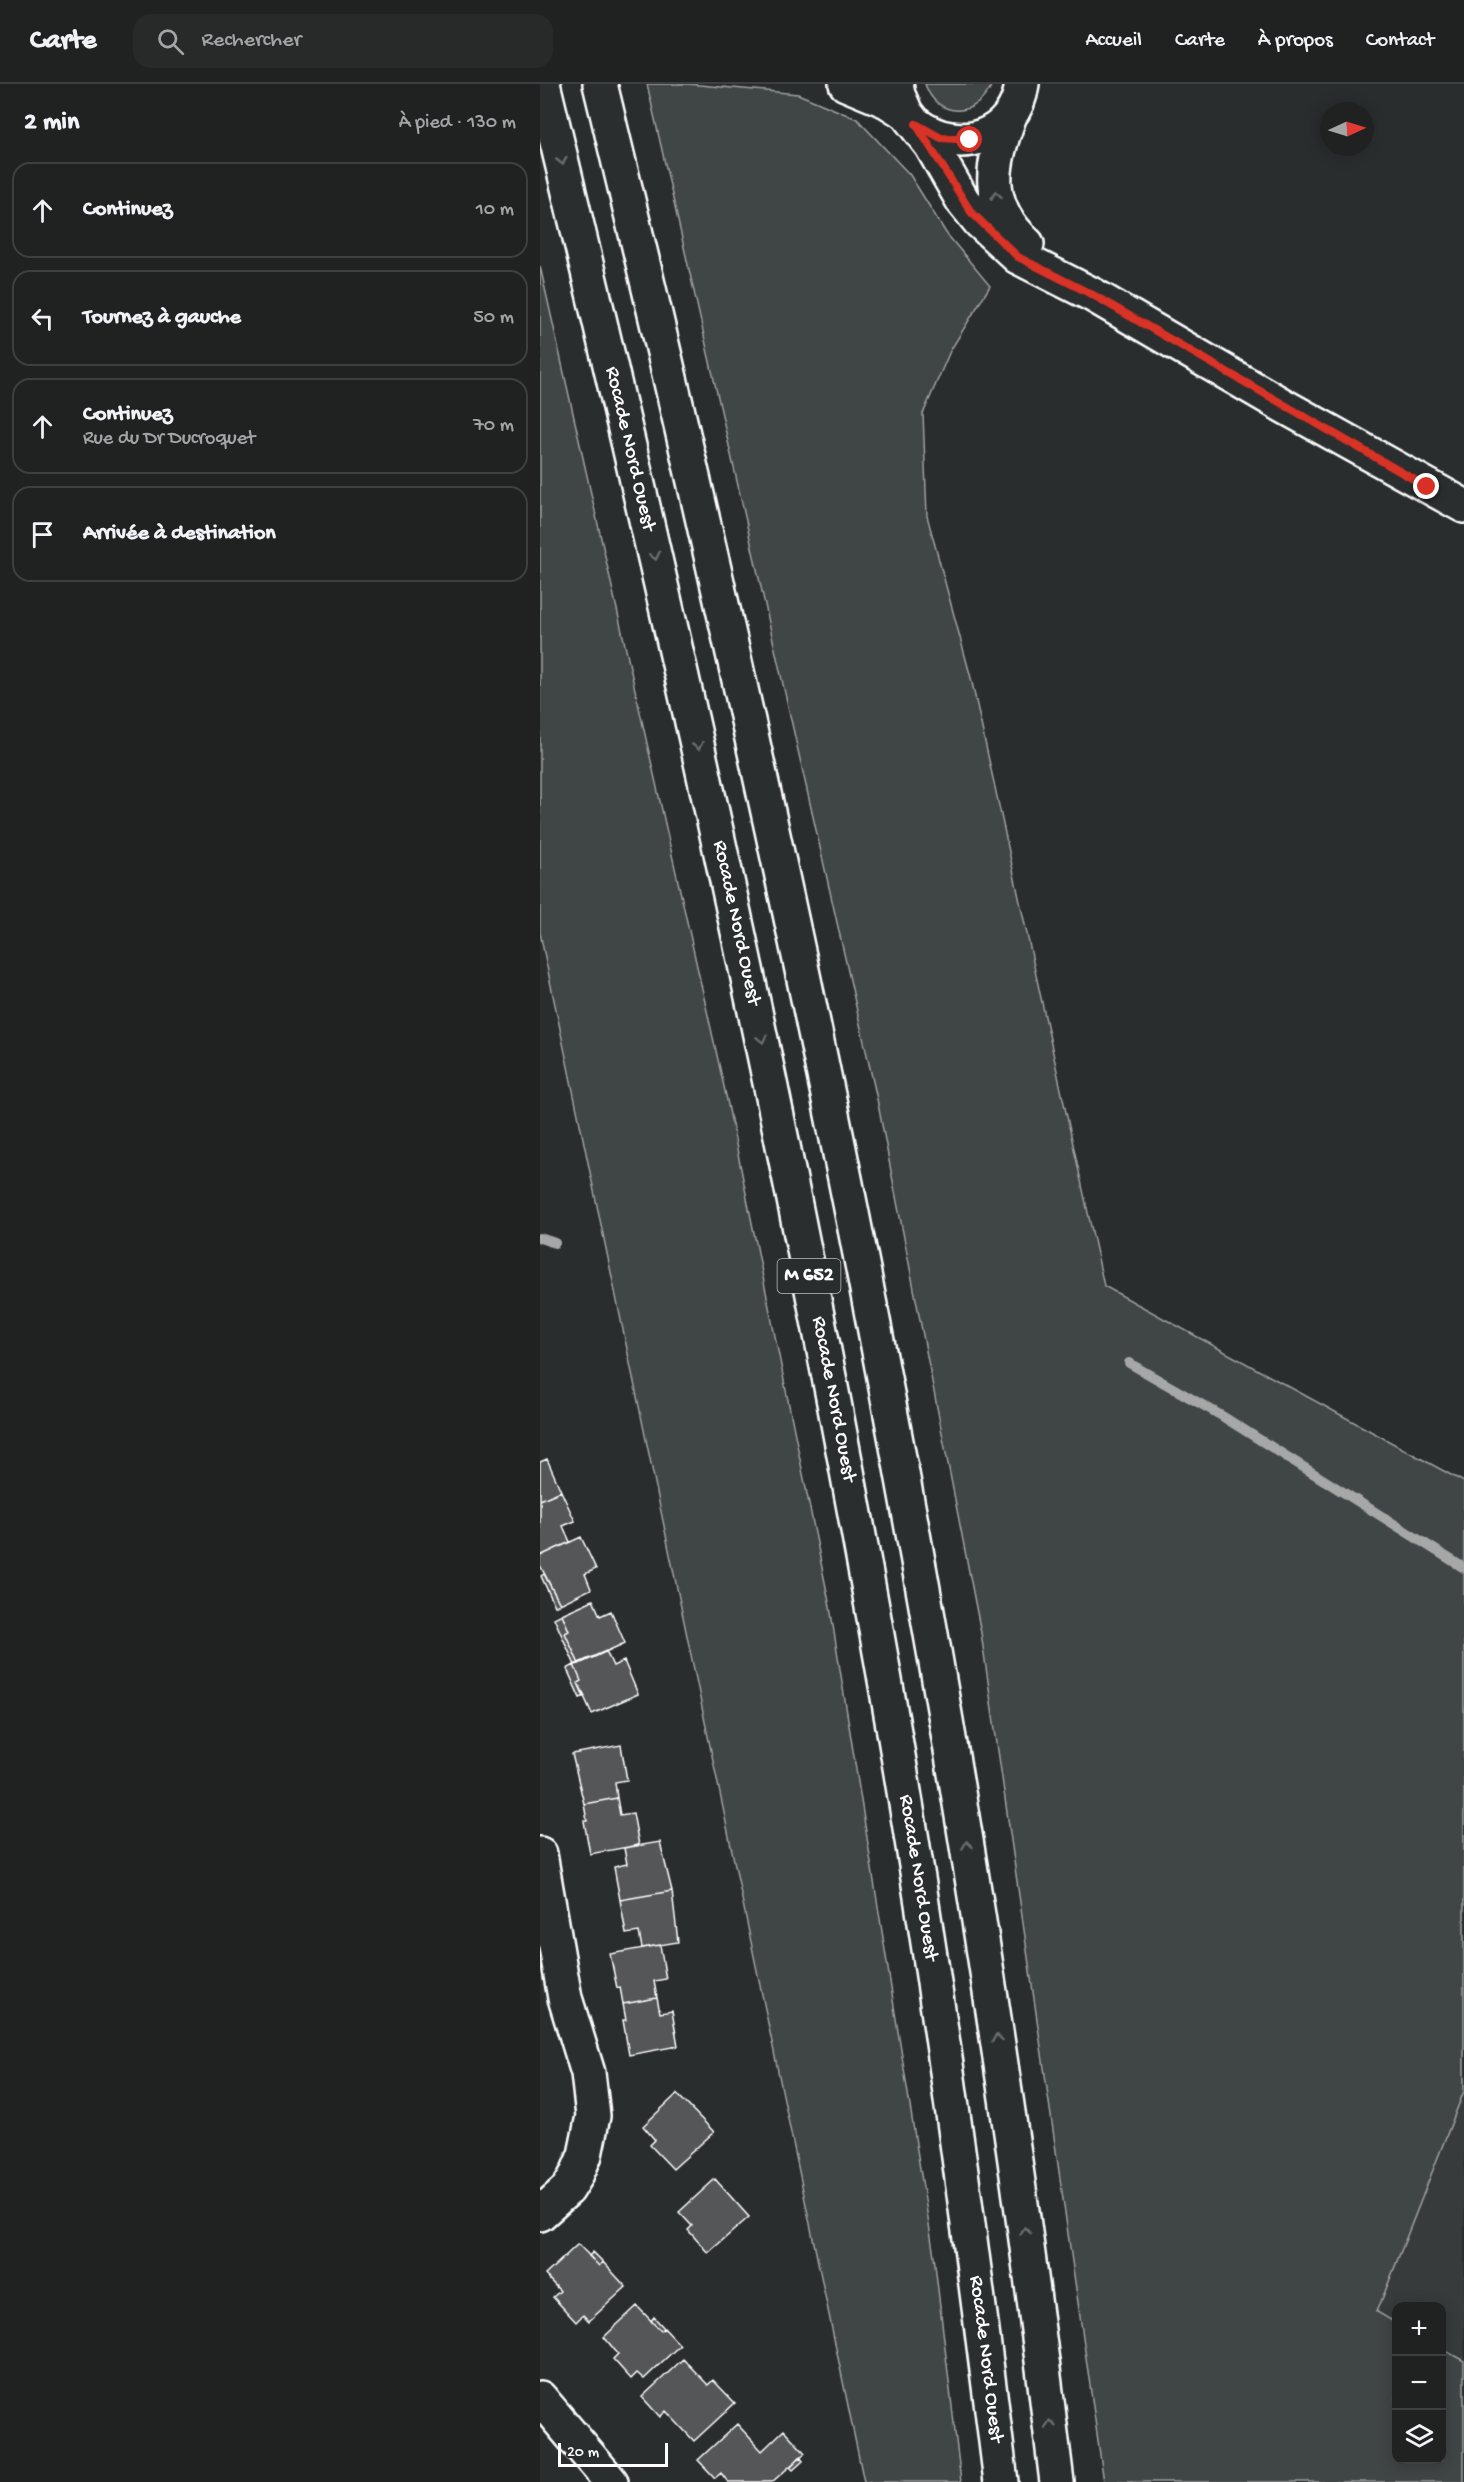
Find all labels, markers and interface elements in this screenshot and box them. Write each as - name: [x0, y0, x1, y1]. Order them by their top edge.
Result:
- search box: [133, 14, 553, 68]
- text: Carte: [30, 25, 97, 58]
- icon: search: [154, 25, 187, 58]
- text: Rechercher: [202, 28, 301, 54]
- text: Accueil: [1085, 29, 1142, 54]
- text: Carte: [1175, 29, 1225, 54]
- text: À propos: [1258, 29, 1333, 54]
- text: Contact: [1366, 29, 1434, 54]
- north arrow: [1320, 102, 1374, 156]
- text: 2 min: [24, 108, 79, 139]
- text: À pied · 130 m: [399, 112, 516, 135]
- route start: [956, 126, 982, 152]
- one-way arrow: [554, 156, 567, 166]
- one-way arrow: [990, 190, 1003, 200]
- icon: ahead: [26, 194, 59, 227]
- text: Continuez: [83, 197, 172, 223]
- text: 10 m: [476, 199, 514, 222]
- icon: left: [26, 302, 59, 335]
- text: Tournez à gauche: [83, 305, 241, 331]
- text: 50 m: [473, 307, 514, 330]
- street label: Rocade Nord Ouest: [598, 364, 661, 536]
- text: Continuez: [83, 402, 172, 428]
- icon: ahead: [26, 410, 59, 443]
- text: 70 m: [473, 415, 514, 438]
- text: Rue du Dr Ducroquet: [83, 428, 255, 451]
- route end: [1413, 473, 1439, 499]
- icon: arrive: [26, 518, 59, 551]
- text: Arrivée à destination: [83, 521, 276, 547]
- one-way arrow: [647, 550, 660, 560]
- one-way arrow: [691, 740, 704, 750]
- street label: Rocade Nord Ouest: [706, 838, 766, 1010]
- one-way arrow: [755, 1033, 768, 1043]
- road number: M 652: [778, 1259, 840, 1293]
- street label: Rocade Nord Ouest: [805, 1314, 862, 1486]
- street label: Rocade Nord Ouest: [892, 1793, 943, 1965]
- one-way arrow: [961, 1840, 974, 1850]
- one-way arrow: [991, 2033, 1004, 2043]
- one-way arrow: [1020, 2226, 1032, 2235]
- street label: Rocade Nord Ouest: [962, 2274, 1009, 2446]
- map controls: [1392, 2302, 1446, 2464]
- button: +: [1392, 2302, 1446, 2356]
- button: −: [1392, 2356, 1446, 2410]
- button: layers: [1392, 2410, 1446, 2464]
- one-way arrow: [1045, 2419, 1057, 2428]
- scale bar: [558, 2440, 668, 2468]
- text: 20 m: [567, 2444, 599, 2463]

